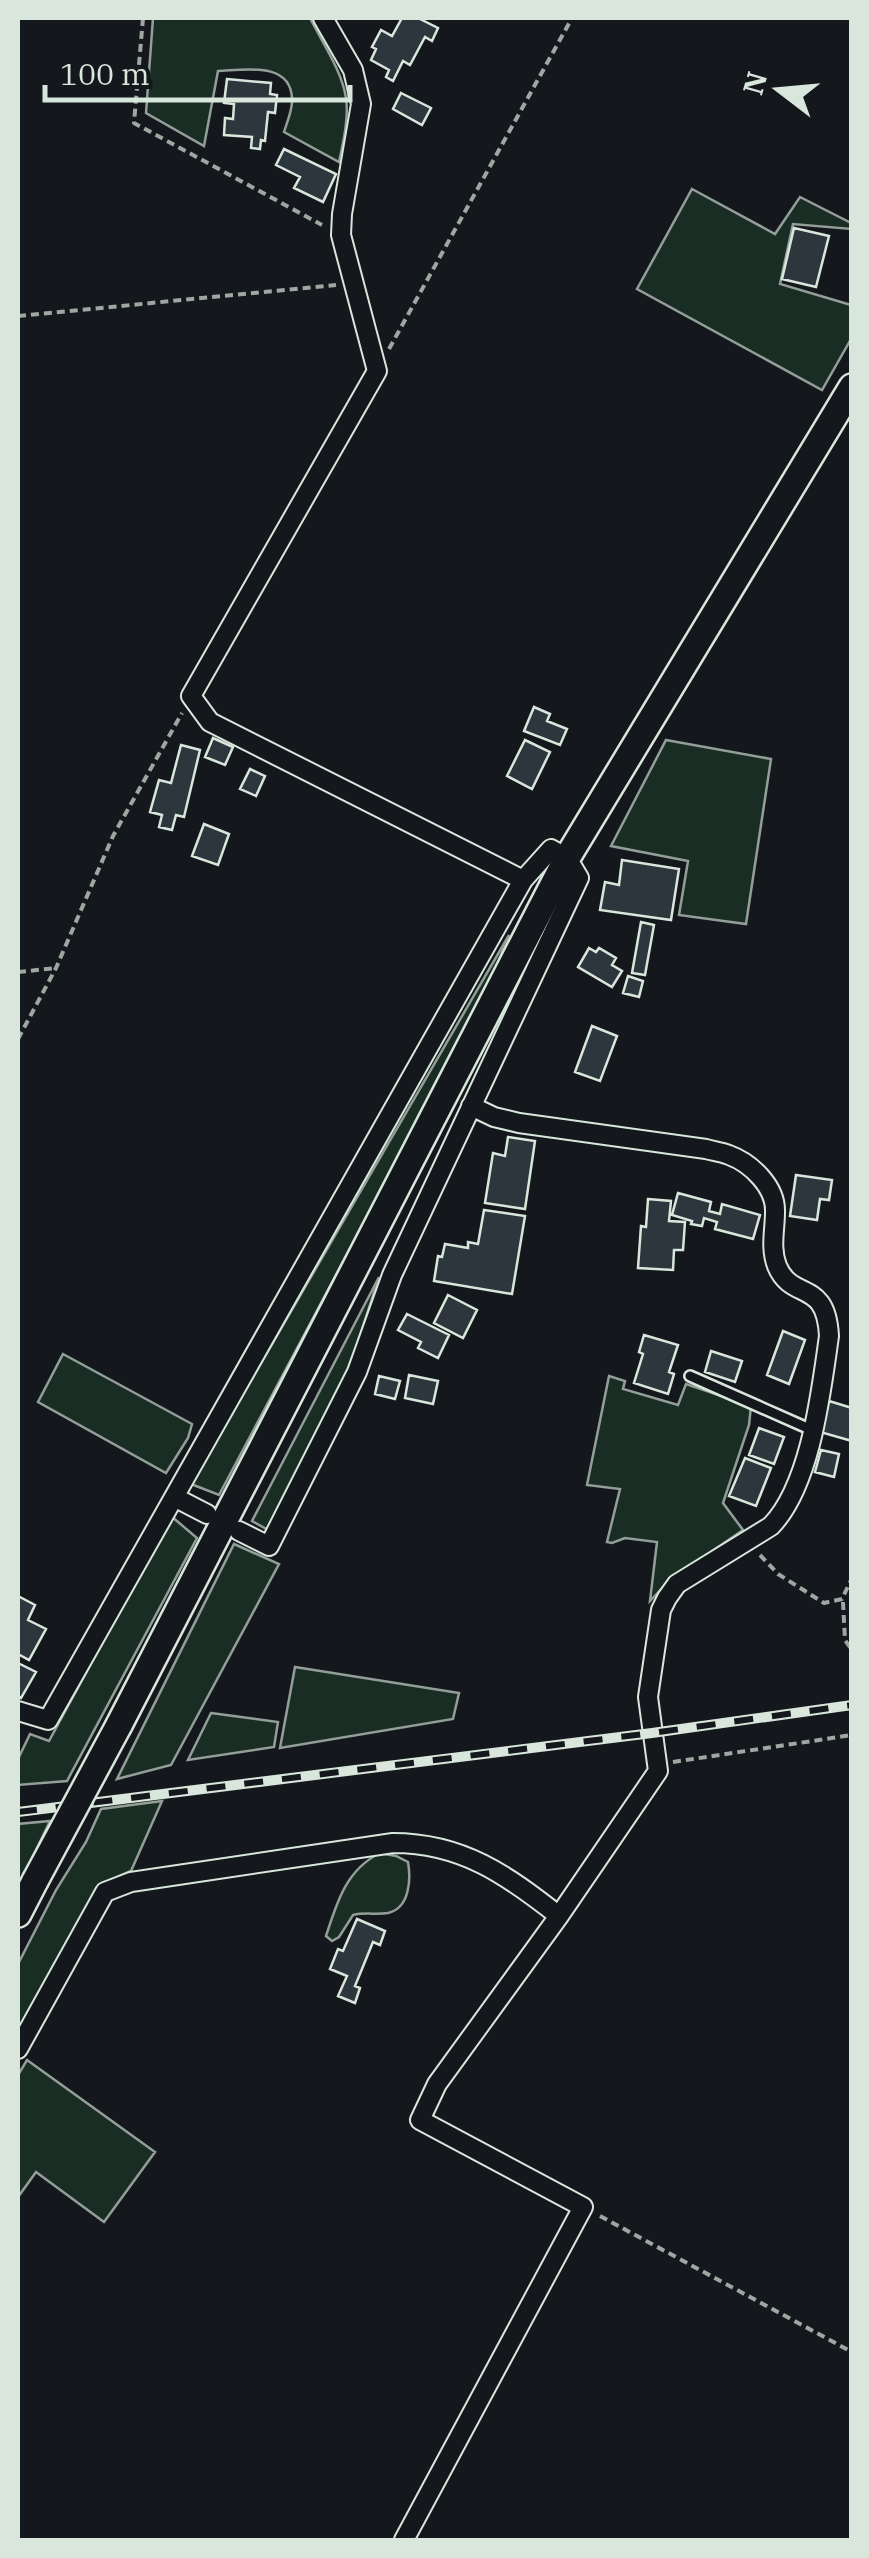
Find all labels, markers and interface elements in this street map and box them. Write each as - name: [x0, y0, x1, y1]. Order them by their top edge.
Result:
- scale bar: [45, 40, 350, 102]
- north arrow: [729, 40, 829, 140]
- text: 100 m: [60, 54, 150, 93]
- text: N: [734, 67, 775, 99]

